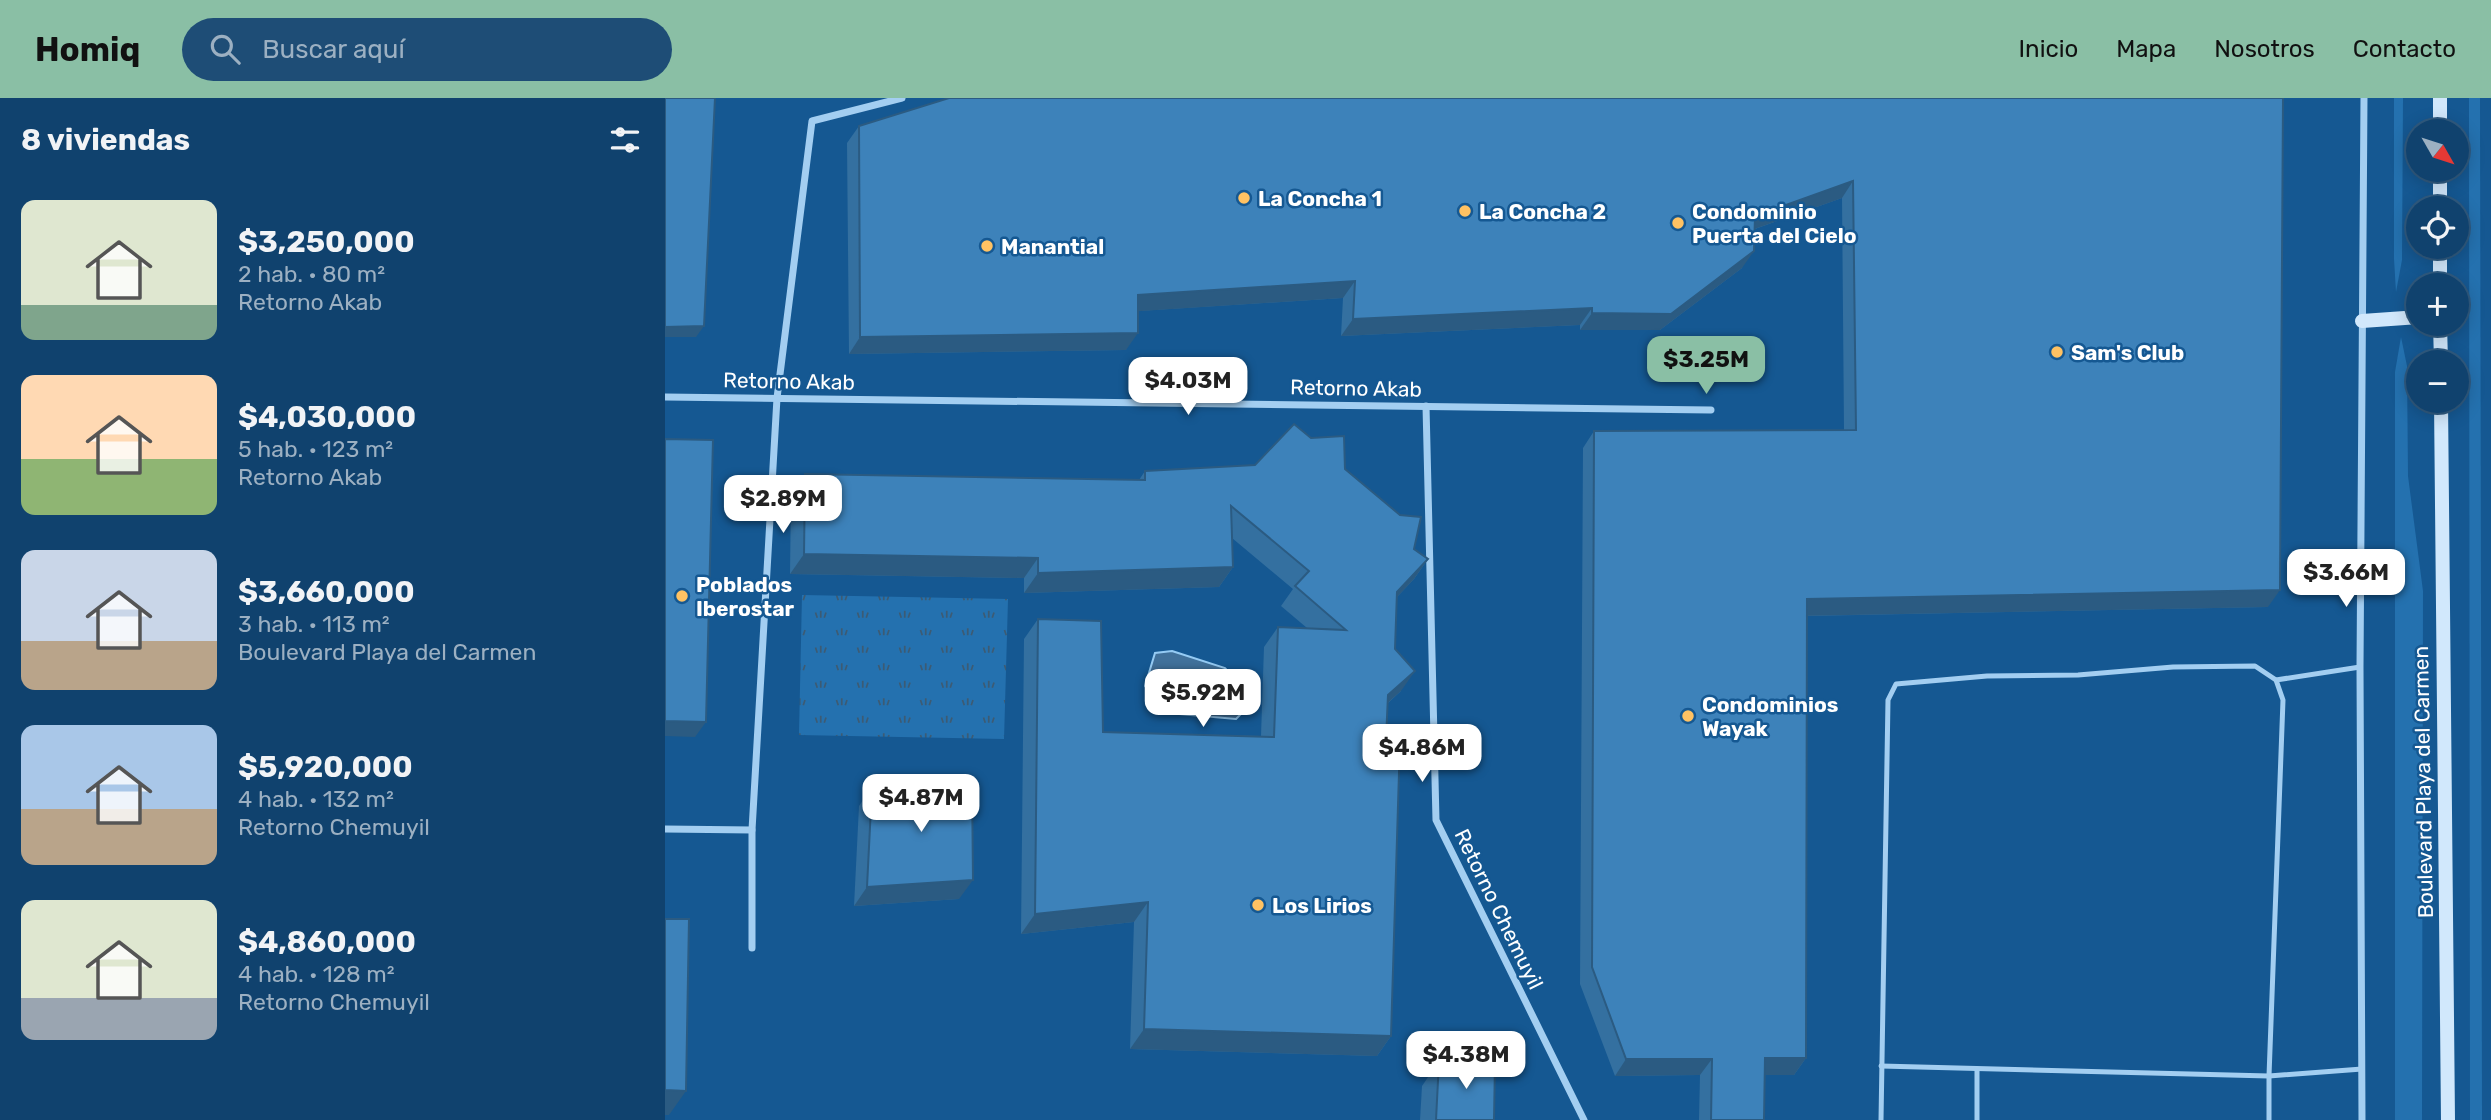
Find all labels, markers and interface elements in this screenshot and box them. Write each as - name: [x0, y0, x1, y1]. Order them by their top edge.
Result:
- search box: [182, 18, 672, 81]
- text: Homiq: [35, 30, 140, 69]
- icon: search: [206, 30, 244, 68]
- text: Buscar aquí: [262, 34, 405, 65]
- text: Inicio: [2019, 35, 2078, 63]
- text: Mapa: [2116, 35, 2176, 63]
- text: Nosotros: [2214, 35, 2315, 63]
- text: Contacto: [2353, 35, 2456, 63]
- north arrow: [2406, 119, 2469, 182]
- map controls: [2406, 119, 2469, 413]
- icon: filters: [606, 121, 644, 159]
- text: 8 viviendas: [21, 122, 190, 158]
- place label: La Concha 1: [1258, 186, 1382, 211]
- marker: La Concha 1: [1236, 190, 1252, 206]
- button: locate: [2406, 196, 2469, 259]
- place label: La Concha 2: [1479, 199, 1606, 224]
- place label: Condominio Puerta del Cielo: [1692, 199, 1857, 248]
- marker: La Concha 2: [1457, 203, 1473, 219]
- marker: Condominio Puerta del Cielo: [1670, 215, 1686, 231]
- text: $3,250,000: [238, 224, 415, 260]
- icon: home: [77, 228, 161, 312]
- place label: Manantial: [1001, 234, 1104, 259]
- marker: Manantial: [979, 238, 995, 254]
- text: 2 hab. · 80 m²: [238, 260, 385, 288]
- button: +: [2406, 273, 2469, 336]
- text: Retorno Akab: [238, 288, 382, 316]
- pin: $3.25M: [1649, 336, 1763, 396]
- place label: Sam's Club: [2071, 340, 2184, 365]
- marker: Sam's Club: [2049, 344, 2065, 360]
- text: $3.25M: [1663, 345, 1749, 373]
- button: −: [2406, 350, 2469, 413]
- pin: $4.03M: [1131, 358, 1245, 417]
- text: $4.03M: [1144, 366, 1232, 394]
- street label: Retorno Akab: [723, 367, 855, 395]
- street label: Retorno Akab: [1290, 374, 1422, 402]
- text: $4,030,000: [238, 399, 416, 435]
- icon: home: [77, 403, 161, 487]
- text: 5 hab. · 123 m²: [238, 435, 393, 463]
- text: Retorno Akab: [238, 463, 382, 491]
- pin: $2.89M: [726, 476, 840, 535]
- text: $2.89M: [740, 484, 826, 512]
- pin: $3.66M: [2289, 550, 2403, 609]
- text: $3.66M: [2303, 558, 2389, 586]
- place label: Poblados Iberostar: [696, 572, 795, 621]
- text: $3,660,000: [238, 574, 415, 610]
- icon: home: [77, 578, 161, 662]
- marker: Poblados Iberostar: [674, 588, 690, 604]
- text: 3 hab. · 113 m²: [238, 610, 390, 638]
- text: Boulevard Playa del Carmen: [238, 638, 536, 666]
- street label: Boulevard Playa del Carmen: [2408, 646, 2438, 918]
- pin: $5.92M: [1146, 670, 1260, 729]
- text: $5.92M: [1161, 678, 1245, 706]
- place label: Condominios Wayak: [1702, 692, 1838, 741]
- marker: Condominios Wayak: [1680, 708, 1696, 724]
- pin: $4.86M: [1365, 724, 1479, 784]
- text: $4.86M: [1379, 733, 1465, 761]
- text: $5,920,000: [238, 749, 413, 785]
- icon: home: [77, 753, 161, 837]
- pin: $4.87M: [864, 774, 978, 834]
- text: $4.87M: [878, 783, 964, 811]
- text: 4 hab. · 132 m²: [238, 785, 394, 813]
- text: Retorno Chemuyil: [238, 813, 430, 841]
- street label: Retorno Chemuyil: [1449, 825, 1549, 993]
- place label: Los Lirios: [1272, 893, 1372, 918]
- marker: Los Lirios: [1250, 897, 1266, 913]
- text: $4,860,000: [238, 924, 416, 960]
- icon: home: [77, 928, 161, 1012]
- text: 4 hab. · 128 m²: [238, 960, 395, 988]
- text: Retorno Chemuyil: [238, 988, 430, 1016]
- pin: $4.38M: [1409, 1032, 1523, 1091]
- text: $4.38M: [1422, 1040, 1510, 1068]

